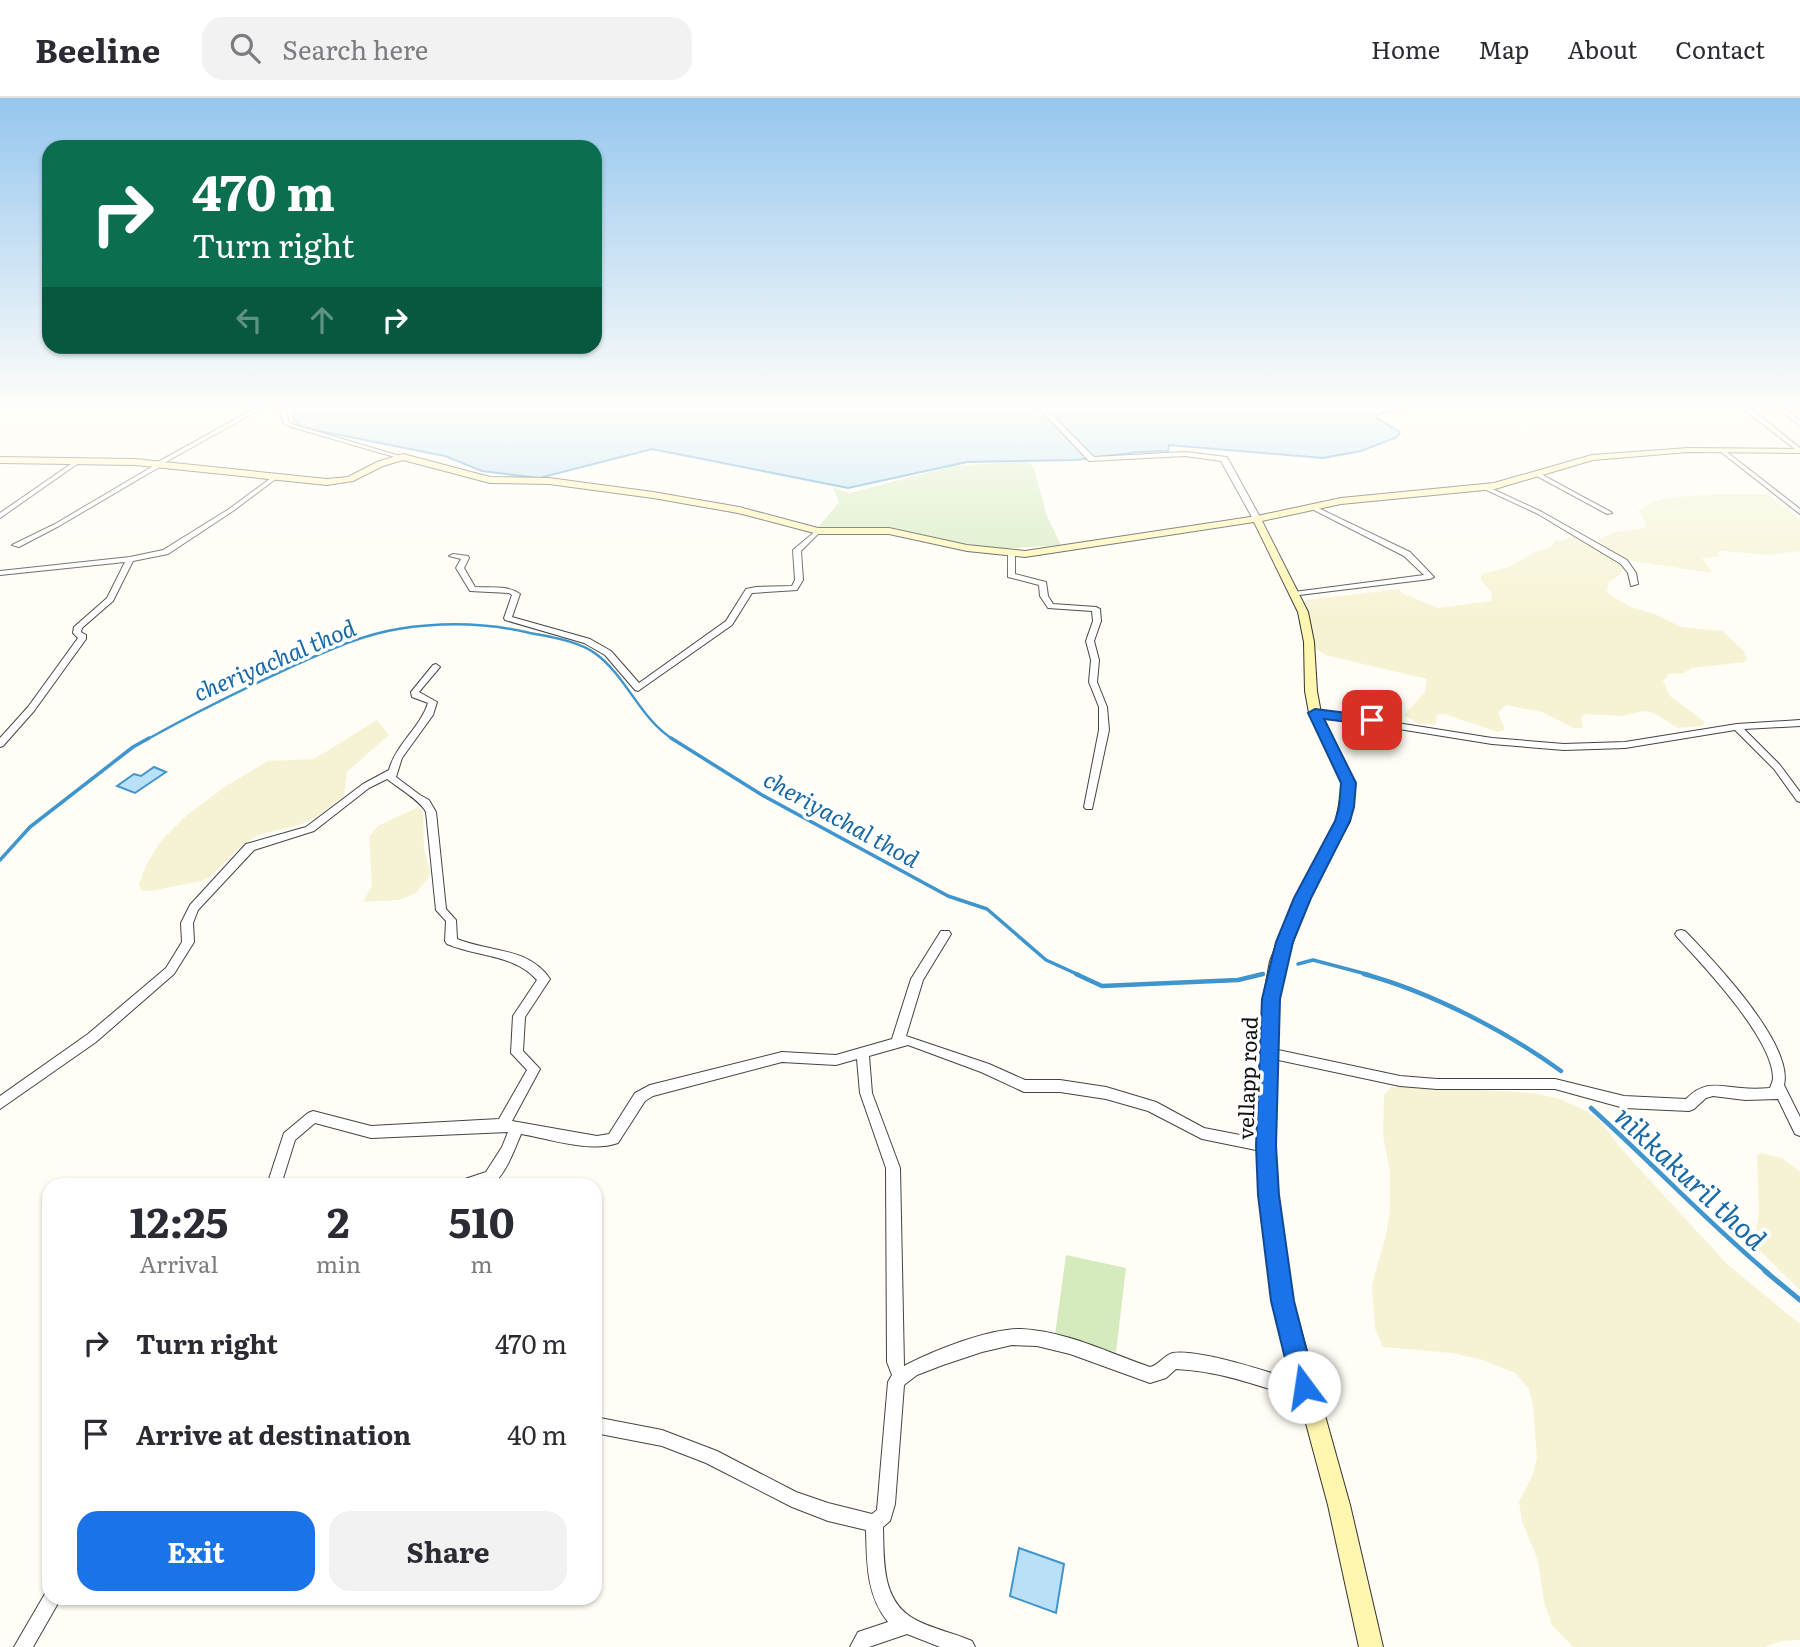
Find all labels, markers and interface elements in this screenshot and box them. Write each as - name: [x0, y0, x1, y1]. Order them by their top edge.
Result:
- search box: [202, 17, 692, 80]
- text: Beeline: [35, 24, 160, 73]
- icon: search: [226, 29, 264, 67]
- text: Search here: [282, 29, 428, 68]
- text: Home: [1371, 31, 1440, 66]
- text: Map: [1478, 31, 1529, 66]
- text: About: [1567, 31, 1637, 66]
- text: Contact: [1675, 31, 1765, 66]
- text: 470 m: [192, 153, 335, 226]
- icon: right: [77, 168, 168, 259]
- text: Turn right: [192, 220, 354, 268]
- icon: left: [230, 301, 268, 339]
- icon: ahead: [303, 301, 341, 339]
- icon: right: [376, 301, 414, 339]
- water label: cheriyachal thod: [188, 609, 361, 708]
- pin: [1342, 690, 1402, 750]
- icon: arrive: [1353, 701, 1391, 739]
- water label: cheriyachal thod: [758, 761, 927, 875]
- street label: vellapp road: [1228, 1016, 1264, 1140]
- water label: nikkakuril thod: [1607, 1095, 1777, 1259]
- text: 12:25: [129, 1189, 228, 1251]
- text: 2: [327, 1189, 350, 1251]
- text: 510: [448, 1189, 515, 1251]
- text: Arrival: [140, 1246, 218, 1280]
- text: min: [316, 1246, 361, 1280]
- text: m: [470, 1246, 493, 1280]
- text: Turn right: [136, 1323, 278, 1362]
- text: 470 m: [495, 1323, 567, 1362]
- icon: right: [77, 1324, 115, 1362]
- position arrow: [1267, 1350, 1341, 1424]
- text: Arrive at destination: [136, 1414, 411, 1453]
- text: 40 m: [507, 1414, 567, 1453]
- icon: arrive: [77, 1415, 115, 1453]
- button: Exit: [77, 1511, 315, 1591]
- button: Share: [329, 1511, 567, 1591]

